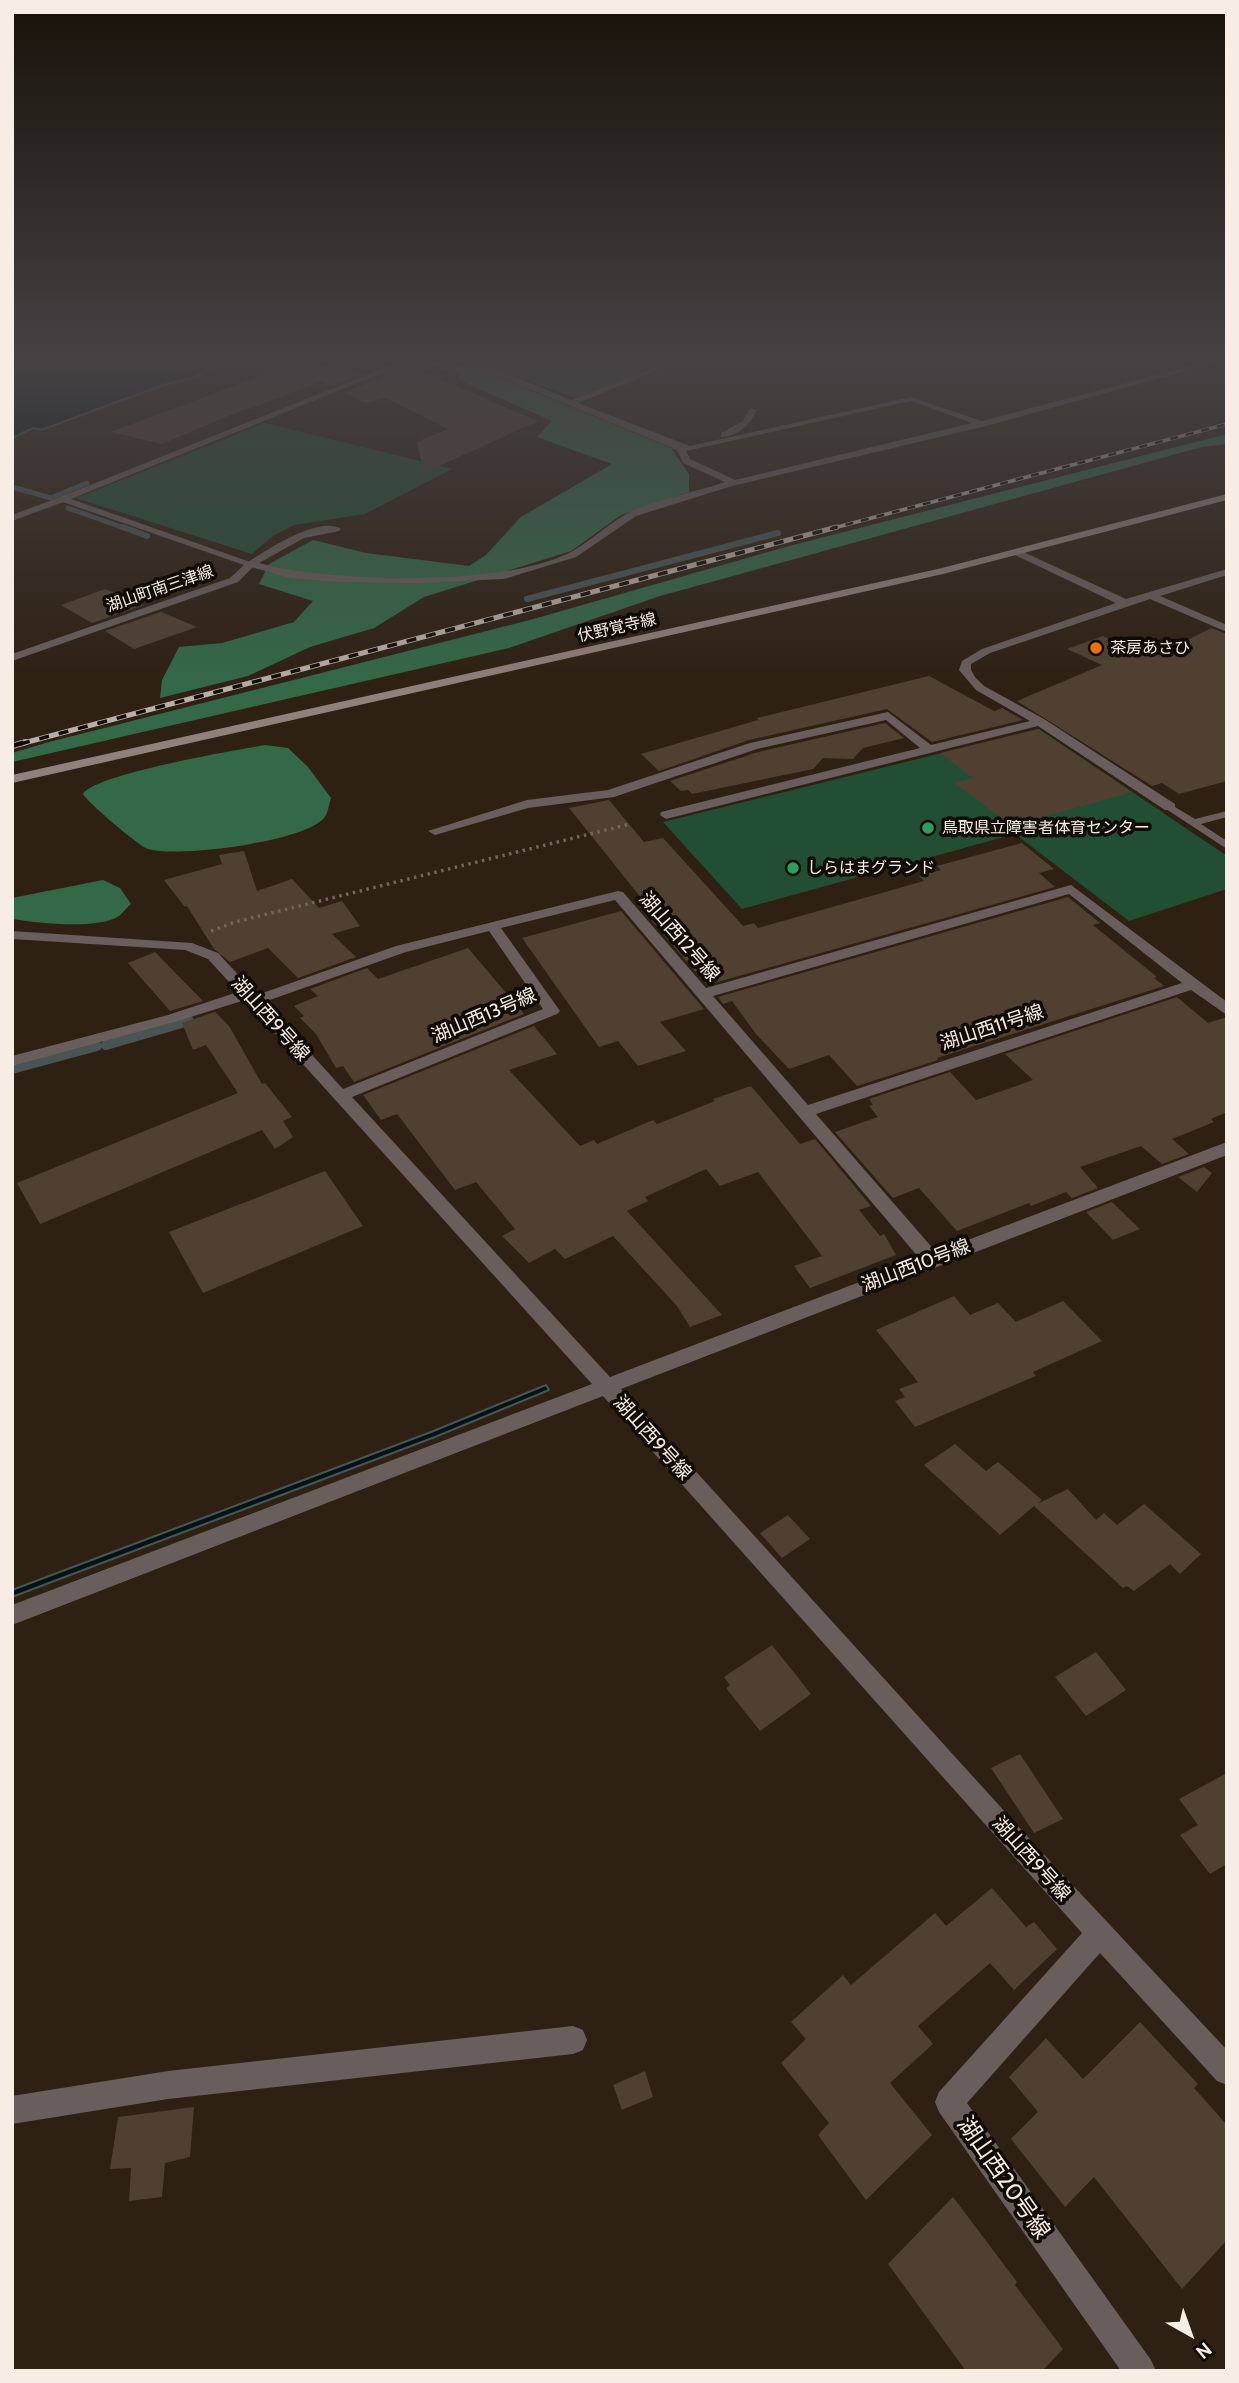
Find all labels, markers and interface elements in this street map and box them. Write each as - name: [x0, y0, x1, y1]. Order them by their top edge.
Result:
- street label: 湖山町南三津線: [104, 562, 216, 616]
- street label: 伏野覚寺線: [576, 610, 658, 646]
- place label: 茶房あさひ: [1110, 638, 1190, 658]
- marker: 茶房あさひ: [1088, 640, 1104, 656]
- place label: 鳥取県立障害者体育センター: [942, 818, 1150, 838]
- marker: 鳥取県立障害者体育センター: [920, 820, 936, 836]
- place label: しらはまグランド: [807, 858, 935, 878]
- marker: しらはまグランド: [785, 860, 801, 876]
- street label: 湖山西12号線: [634, 888, 724, 986]
- street label: 湖山西9号線: [226, 972, 314, 1066]
- street label: 湖山西13号線: [428, 984, 540, 1048]
- street label: 湖山西11号線: [937, 1001, 1047, 1055]
- street label: 湖山西10号線: [858, 1235, 974, 1297]
- street label: 湖山西9号線: [608, 1391, 696, 1485]
- street label: 湖山西9号線: [987, 1812, 1075, 1906]
- street label: 湖山西20号線: [951, 2111, 1055, 2245]
- north arrow: [1155, 2299, 1225, 2369]
- text: N: [1191, 2337, 1216, 2364]

